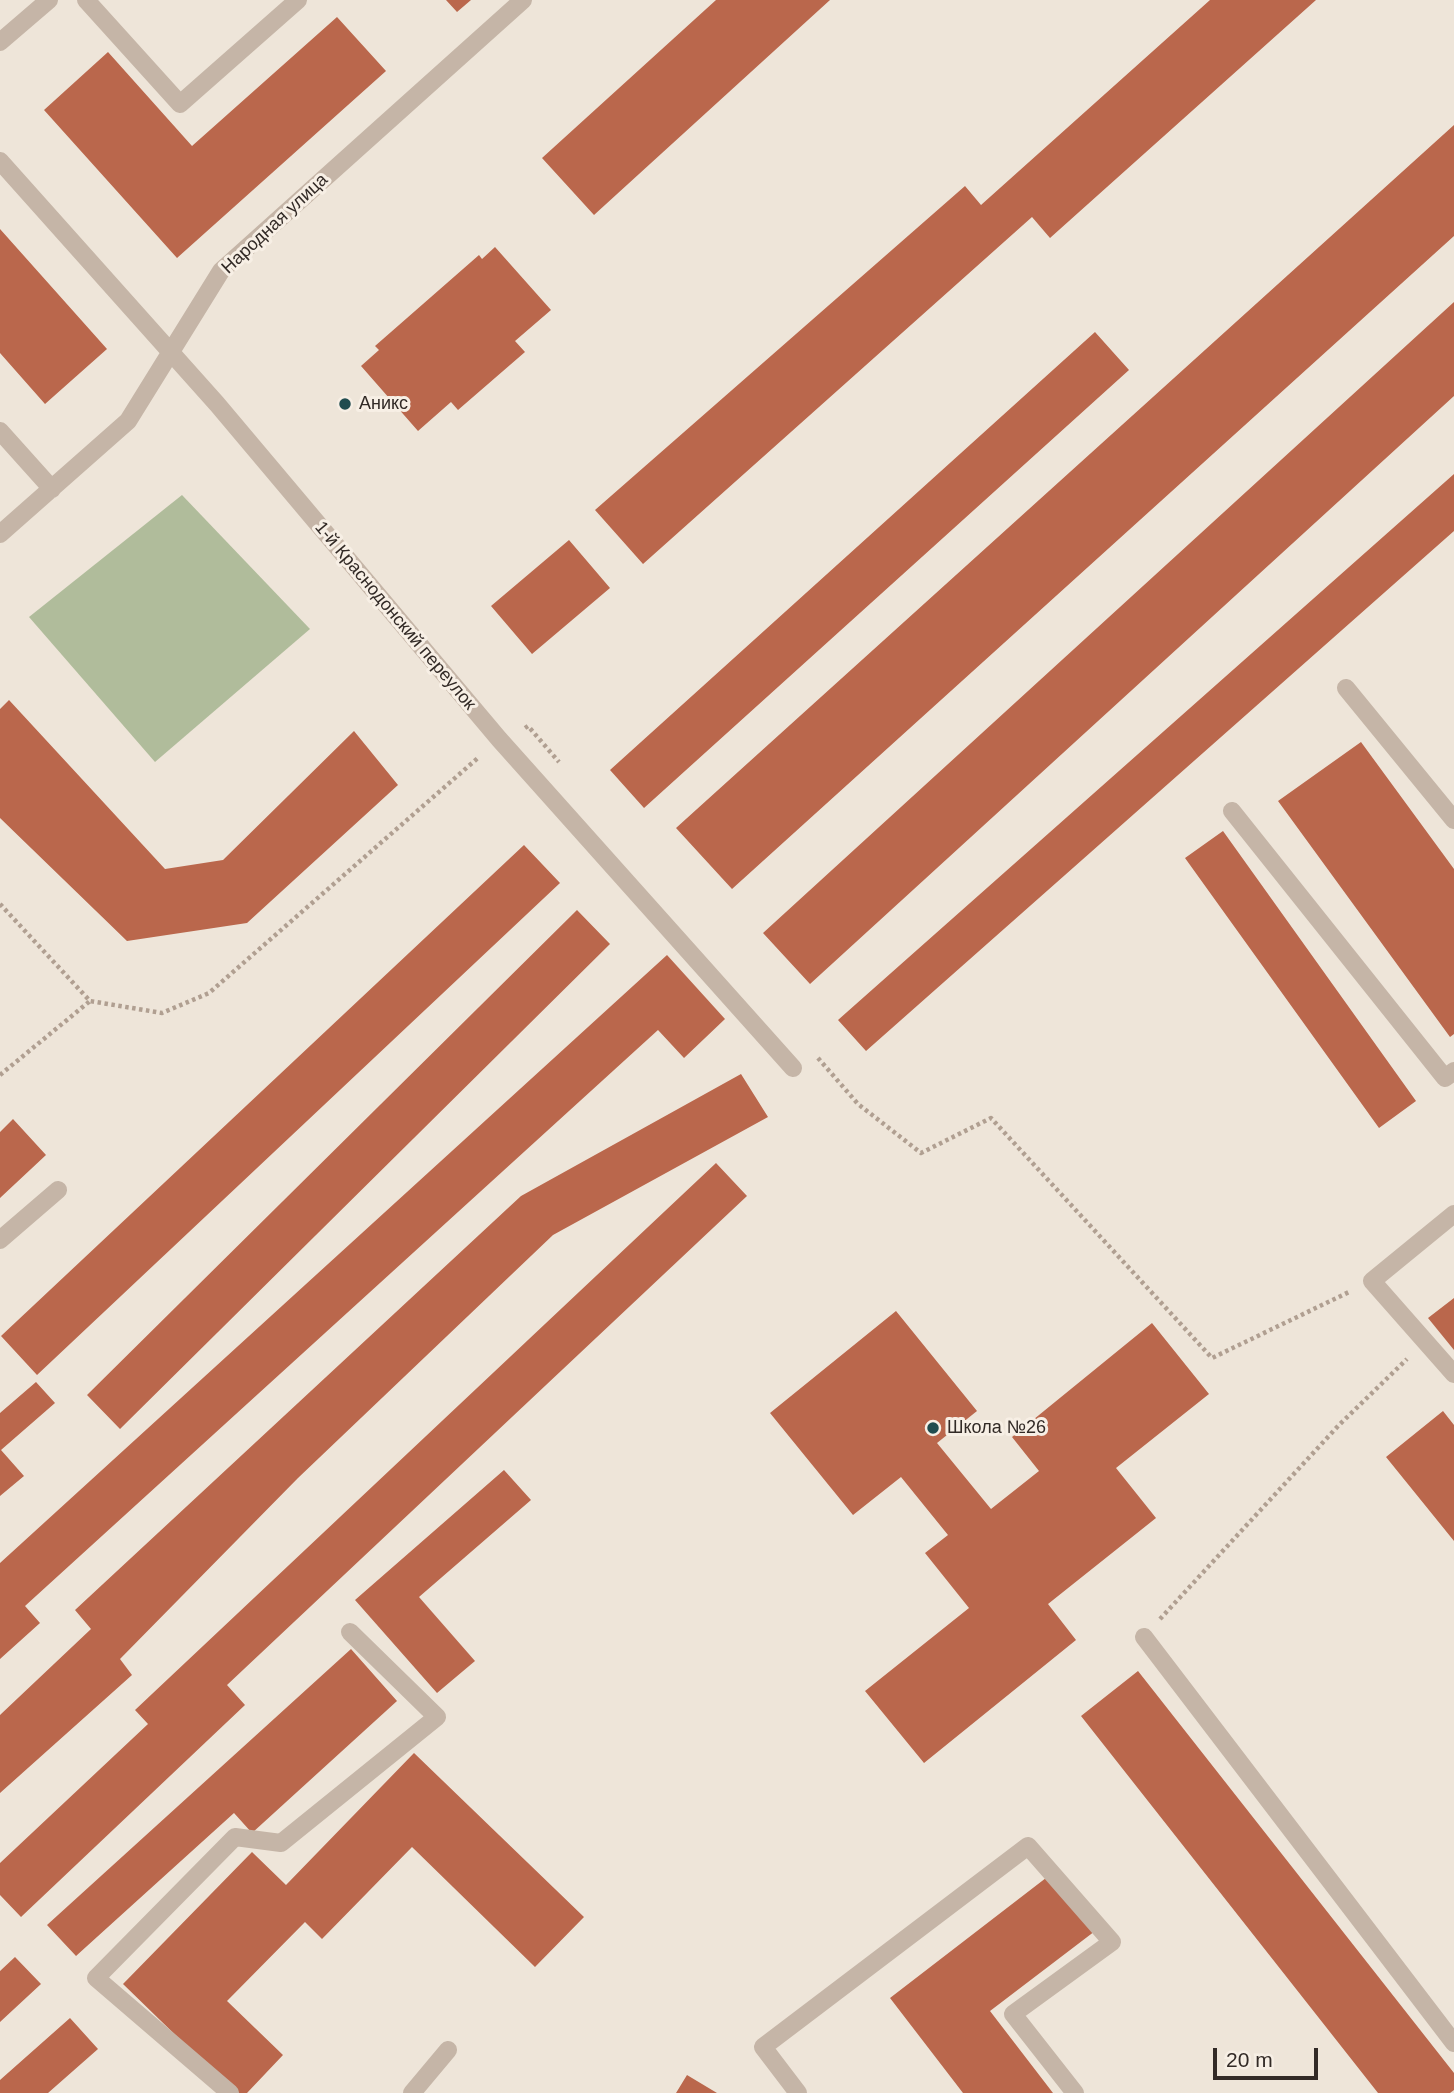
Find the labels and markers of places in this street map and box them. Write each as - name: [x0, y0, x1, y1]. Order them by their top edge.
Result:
- place label: Аникс: [359, 393, 408, 415]
- marker: Аникс: [337, 396, 353, 412]
- place label: Школа №26: [947, 1417, 1046, 1439]
- marker: Школа №26: [925, 1420, 941, 1436]

